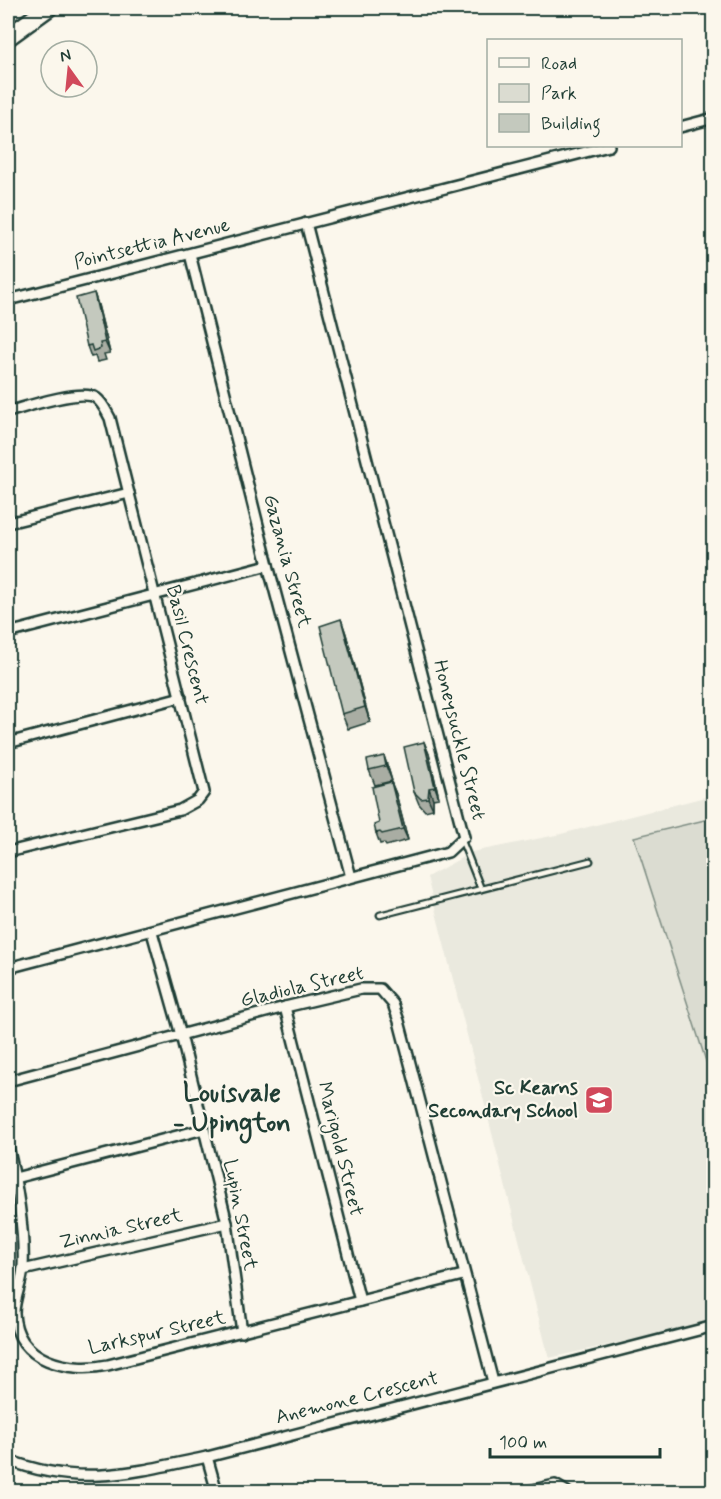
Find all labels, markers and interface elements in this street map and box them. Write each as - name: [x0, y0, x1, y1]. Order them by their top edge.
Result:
- north arrow: [39, 39, 99, 99]
- legend: [487, 39, 682, 147]
- text: N: [58, 44, 73, 67]
- text: Road: [541, 52, 577, 76]
- text: Park: [541, 82, 577, 106]
- text: Building: [541, 112, 601, 138]
- street label: Pointsettia Avenue: [71, 212, 233, 276]
- street label: Gazania Street: [256, 491, 318, 631]
- street label: Basil Crescent: [159, 582, 215, 708]
- street label: Honeysuckle Street: [426, 657, 492, 823]
- street label: Gladiola Street: [238, 960, 366, 1014]
- place label: Sc Kearns Secondary School: [428, 1075, 578, 1125]
- district label: Louisvale - Upington: [173, 1077, 291, 1144]
- street label: Marigold Street: [309, 1079, 370, 1219]
- school or university icon: Sc Kearns Secondary School: [583, 1084, 615, 1116]
- street label: Lupin Street: [216, 1157, 264, 1273]
- street label: Zinnia Street: [57, 1202, 185, 1256]
- street label: Larkspur Street: [86, 1304, 228, 1362]
- street label: Anemone Crescent: [273, 1365, 441, 1431]
- scale bar: [490, 1421, 660, 1459]
- text: 100 m: [499, 1431, 547, 1455]

